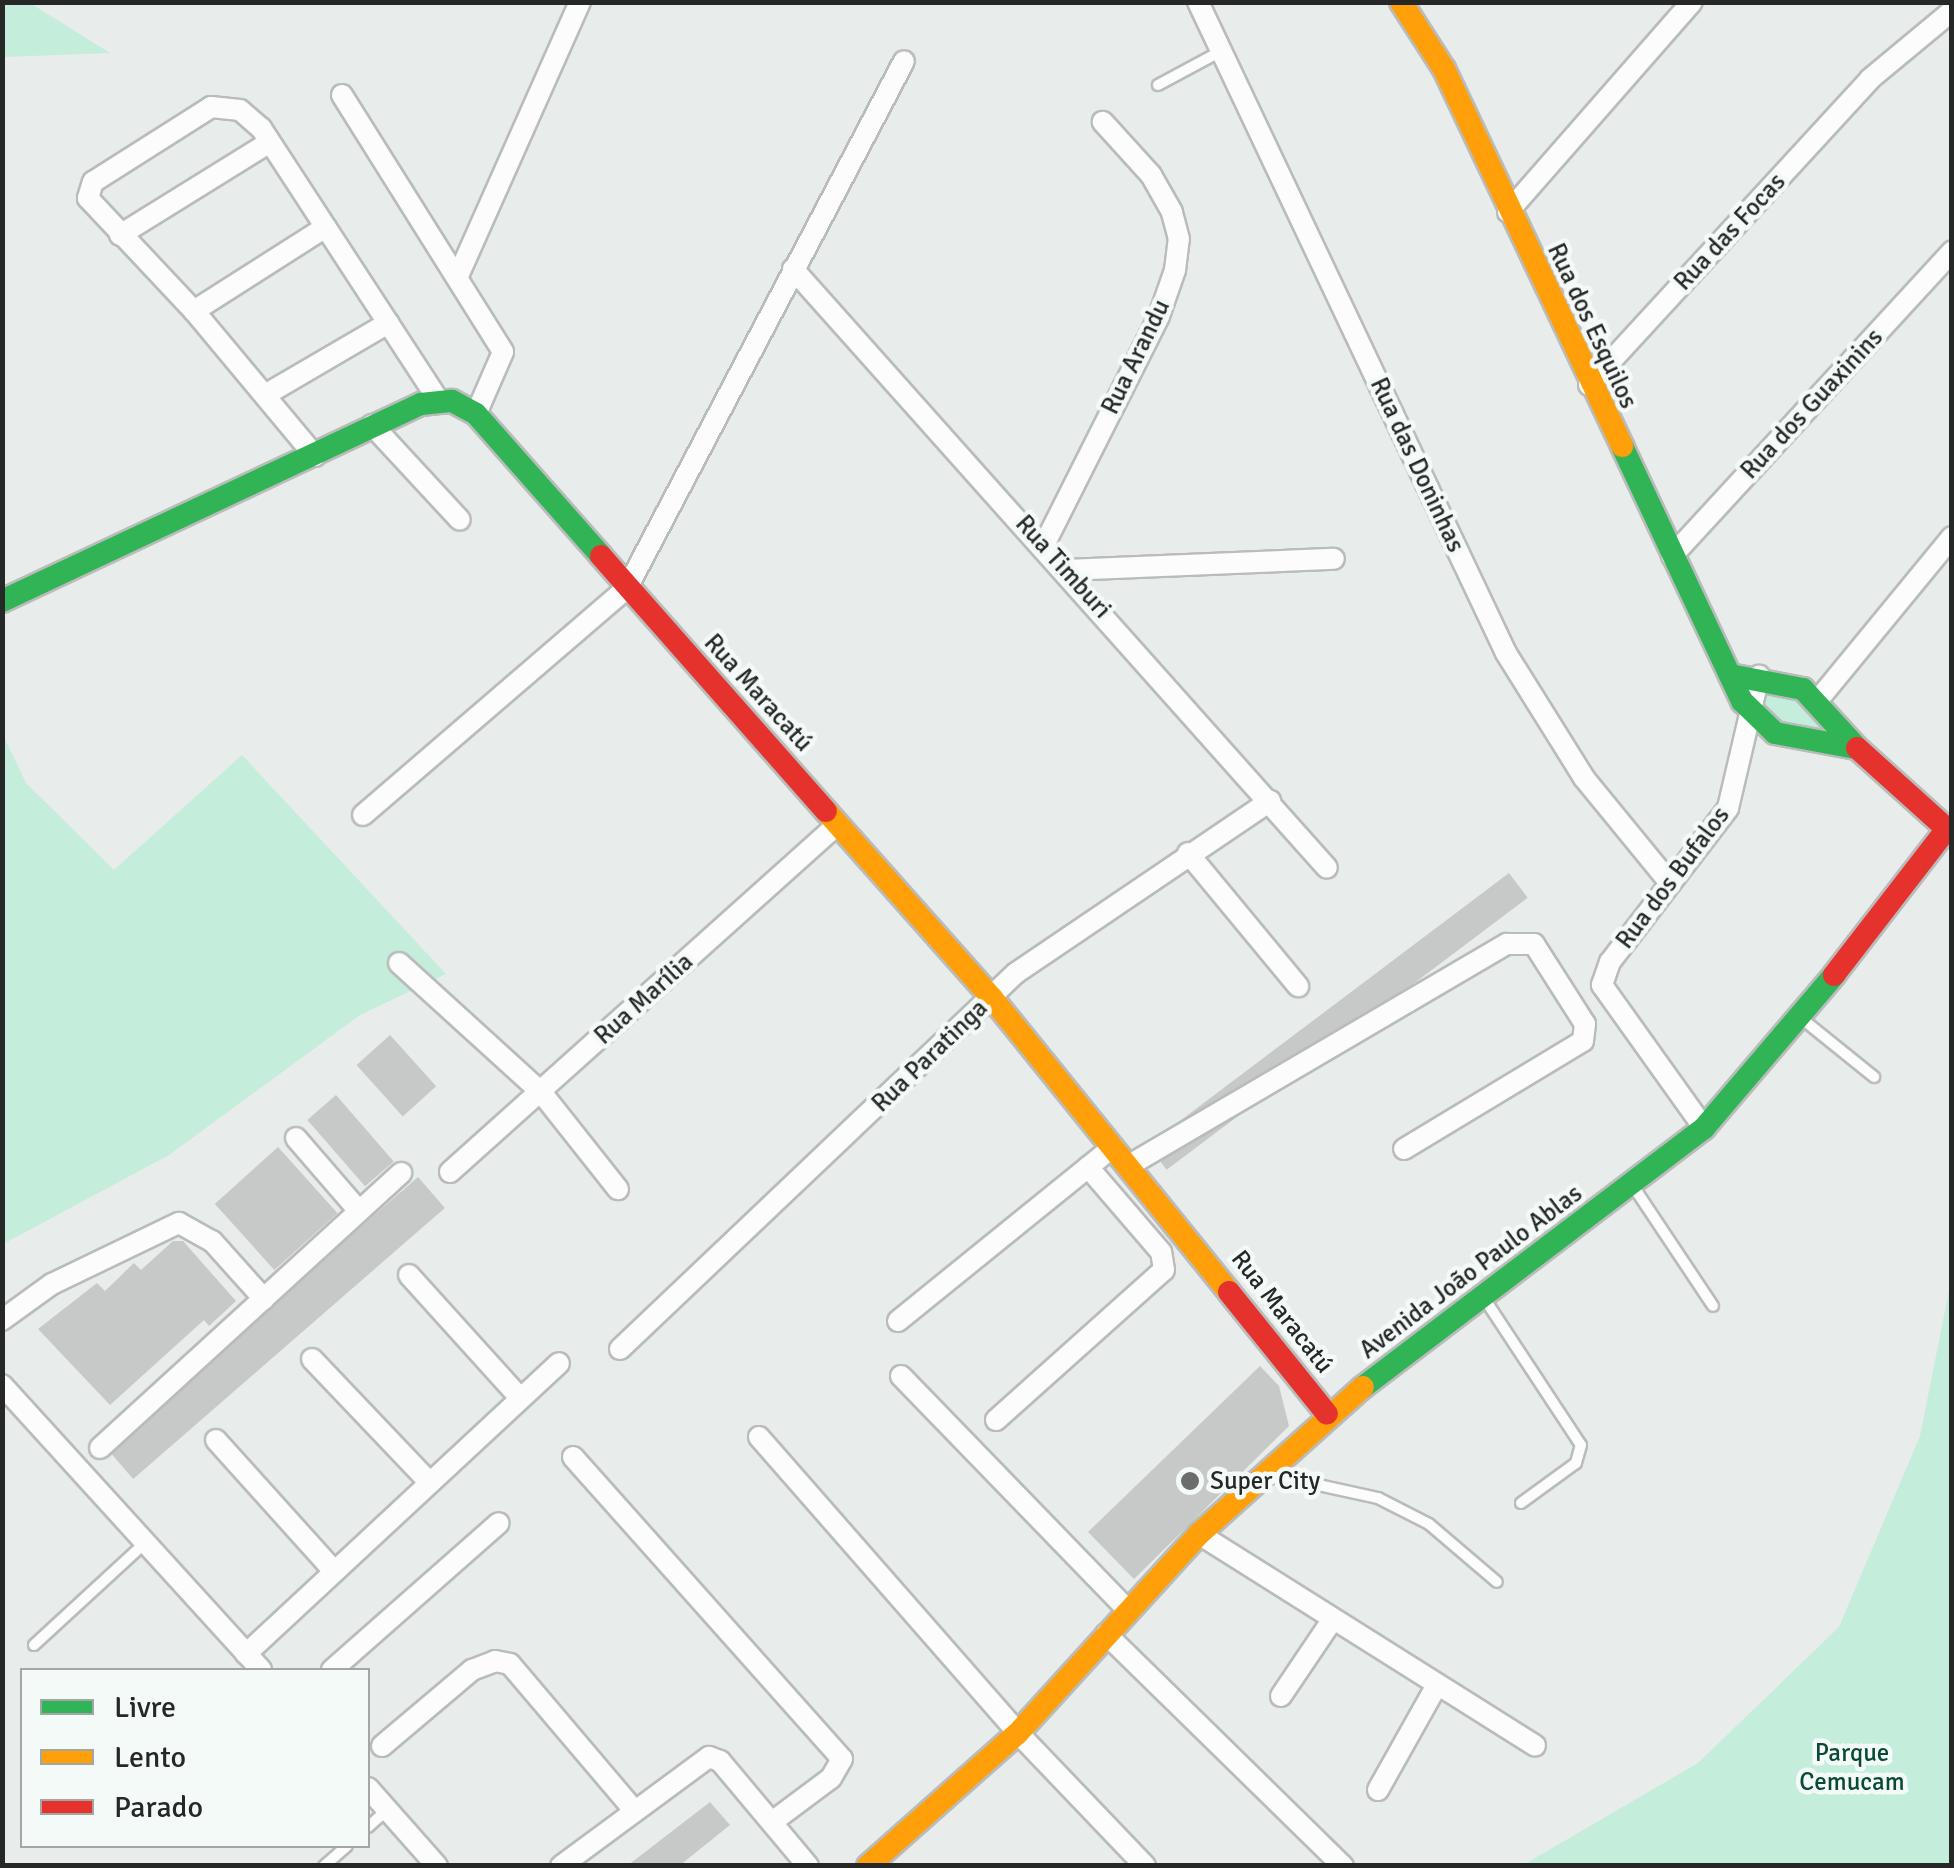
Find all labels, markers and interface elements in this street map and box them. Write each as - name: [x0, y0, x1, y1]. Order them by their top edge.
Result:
- street label: Rua das Focas: [1668, 167, 1792, 297]
- street label: Rua dos Esquilos: [1541, 239, 1643, 413]
- street label: Rua Arandu: [1095, 295, 1177, 419]
- street label: Rua dos Guaxinins: [1735, 323, 1889, 485]
- street label: Rua das Doninhas: [1363, 373, 1471, 557]
- street label: Rua Timburi: [1009, 509, 1117, 625]
- street label: Rua Maracatú: [698, 628, 818, 758]
- street label: Rua dos Bufalos: [1610, 801, 1736, 955]
- street label: Rua Marília: [589, 947, 699, 1051]
- street label: Rua Paratinga: [866, 993, 994, 1119]
- street label: Avenida João Paulo Ablas: [1354, 1179, 1588, 1365]
- street label: Rua Maracatú: [1225, 1245, 1339, 1379]
- place label: Super City: [1210, 1466, 1320, 1496]
- marker: Super City: [1179, 1470, 1201, 1492]
- legend: [20, 1668, 370, 1848]
- text: Livre: [114, 1689, 176, 1726]
- text: Lento: [114, 1739, 186, 1776]
- park label: Parque Cemucam: [1799, 1739, 1905, 1798]
- text: Parado: [114, 1789, 203, 1826]

